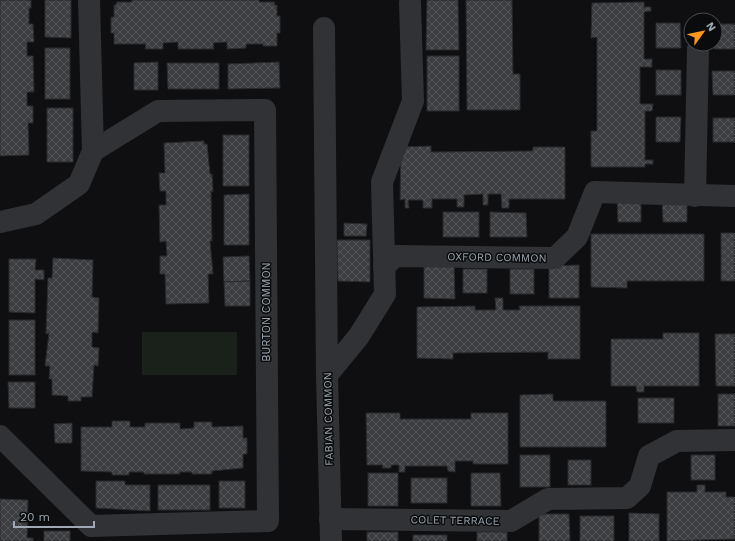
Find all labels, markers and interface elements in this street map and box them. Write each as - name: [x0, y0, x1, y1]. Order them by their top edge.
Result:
- north arrow: [683, 12, 723, 52]
- text: N: [703, 20, 719, 34]
- street label: OXFORD COMMON: [447, 250, 547, 265]
- street label: BURTON COMMON: [260, 262, 273, 362]
- street label: FABIAN COMMON: [321, 372, 336, 466]
- scale bar: [14, 503, 94, 529]
- text: 20 m: [20, 510, 50, 524]
- street label: COLET TERRACE: [410, 513, 500, 528]

